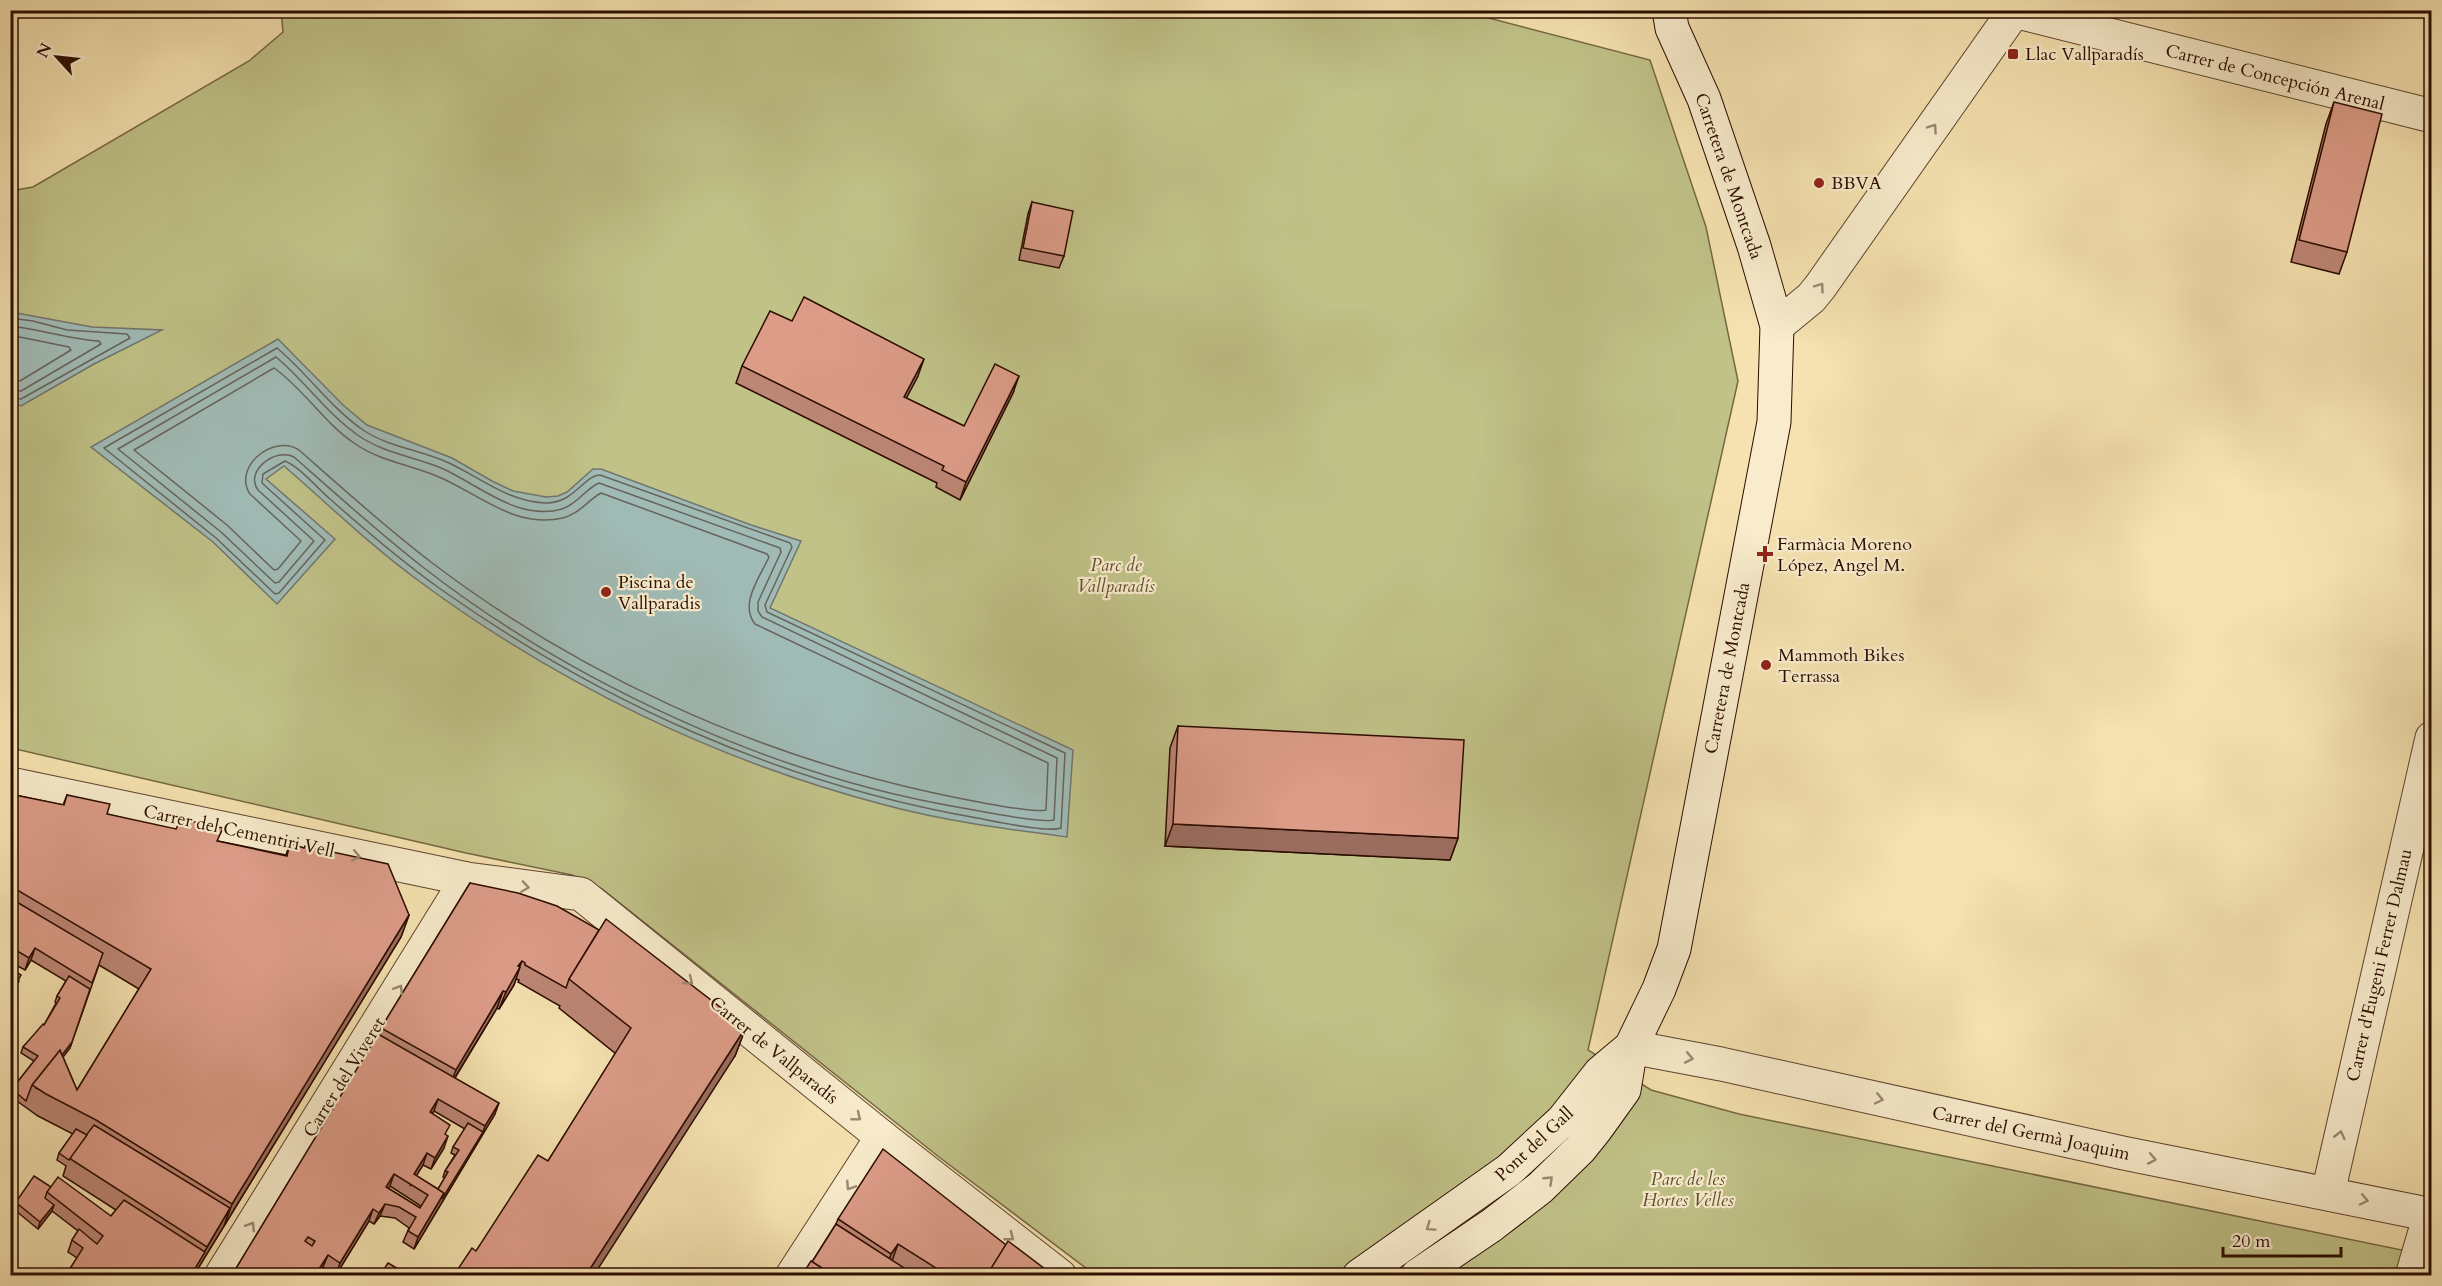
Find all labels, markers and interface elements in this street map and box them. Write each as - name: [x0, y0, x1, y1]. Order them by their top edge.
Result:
- north arrow: [27, 27, 87, 87]
- street label: Carrer de Concepción Arenal: [2163, 38, 2387, 117]
- text: N: [32, 39, 58, 62]
- place label: Llac Vallparadís: [2025, 42, 2144, 67]
- marker: Llac Vallparadís: [2006, 47, 2020, 61]
- street label: Carretera de Montcada: [1688, 90, 1769, 263]
- one-way arrow: [1926, 124, 1937, 135]
- place label: BBVA: [1831, 171, 1882, 196]
- marker: BBVA: [1812, 176, 1826, 190]
- one-way arrow: [1813, 282, 1824, 293]
- place label: Farmàcia Moreno López, Angel M.: [1777, 532, 1912, 578]
- marker: Farmàcia Moreno López, Angel M.: [1758, 547, 1772, 561]
- park label: Parc de Vallparadís: [1077, 553, 1155, 599]
- place label: Piscina de Vallparadis: [618, 570, 701, 616]
- street label: Carretera de Montcada: [1699, 580, 1756, 756]
- marker: Piscina de Vallparadis: [599, 585, 613, 599]
- place label: Mammoth Bikes Terrassa: [1778, 643, 1904, 689]
- marker: Mammoth Bikes Terrassa: [1759, 658, 1773, 672]
- street label: Carrer del Cementiri Vell: [141, 799, 337, 864]
- street label: Carrer d'Eugeni Ferrer Dalmau: [2341, 846, 2418, 1084]
- one-way arrow: [350, 848, 360, 861]
- one-way arrow: [520, 880, 529, 892]
- one-way arrow: [682, 974, 693, 985]
- one-way arrow: [391, 985, 403, 995]
- street label: Carrer de Vallparadís: [704, 991, 843, 1110]
- street label: Carrer del Viveret: [297, 1012, 392, 1142]
- one-way arrow: [1683, 1051, 1693, 1064]
- one-way arrow: [1874, 1092, 1884, 1105]
- street label: Carrer del Germà Joaquim: [1930, 1100, 2133, 1167]
- street label: Pont del Gall: [1489, 1101, 1580, 1187]
- one-way arrow: [850, 1110, 861, 1121]
- one-way arrow: [2333, 1131, 2346, 1141]
- one-way arrow: [2146, 1152, 2156, 1165]
- park label: Parc de les Hortes Velles: [1642, 1167, 1734, 1213]
- one-way arrow: [1542, 1176, 1552, 1187]
- one-way arrow: [846, 1180, 857, 1191]
- one-way arrow: [2358, 1193, 2368, 1206]
- one-way arrow: [1425, 1220, 1436, 1231]
- scale bar: [2223, 1220, 2342, 1258]
- one-way arrow: [244, 1222, 256, 1232]
- text: 20 m: [2232, 1229, 2271, 1254]
- one-way arrow: [1004, 1230, 1015, 1241]

